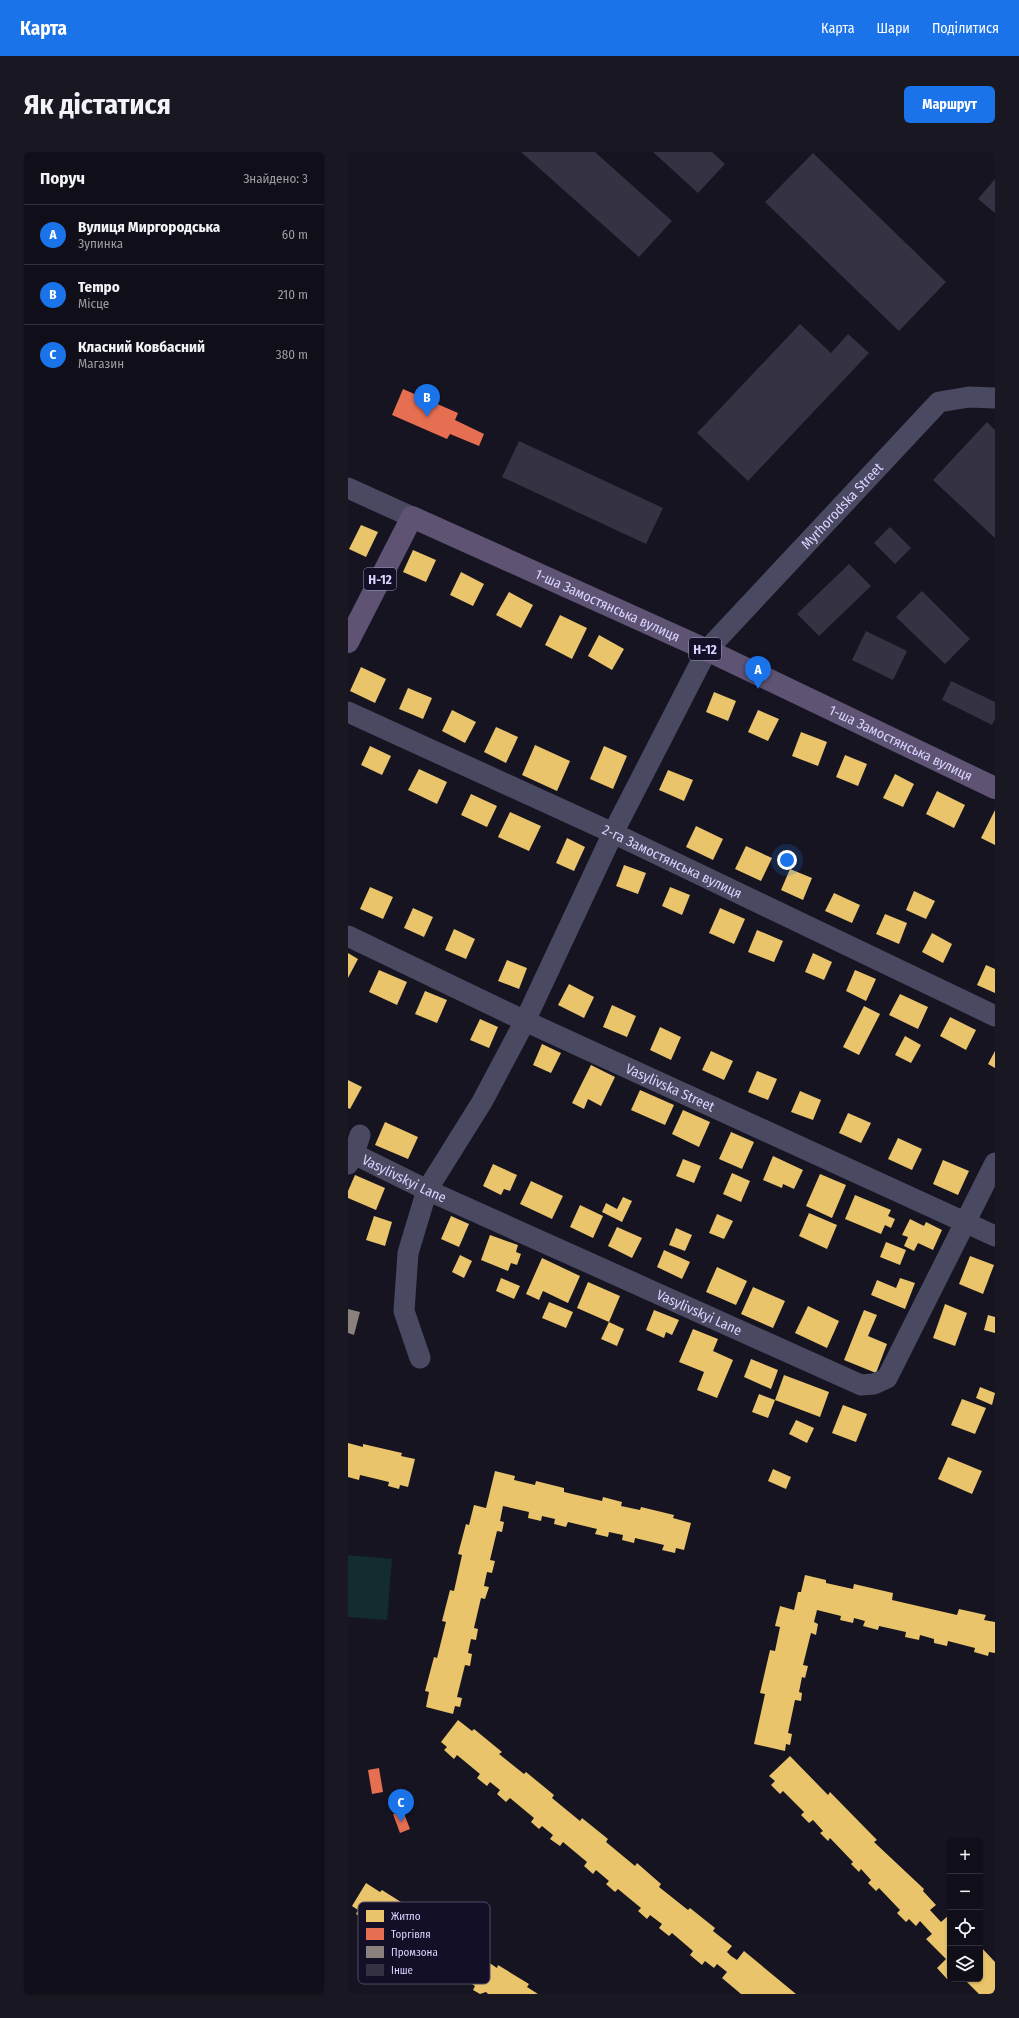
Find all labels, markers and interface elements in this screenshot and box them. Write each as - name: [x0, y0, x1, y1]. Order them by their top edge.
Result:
- text: Карта: [20, 17, 67, 40]
- text: Карта: [821, 20, 855, 37]
- text: Шари: [877, 20, 910, 37]
- text: Поділитися: [932, 20, 999, 37]
- button: Маршрут: [904, 86, 995, 123]
- text: Як дістатися: [24, 88, 171, 121]
- text: Поруч: [40, 168, 85, 189]
- text: Знайдено: 3: [243, 171, 308, 186]
- text: Вулиця Миргородська: [78, 218, 220, 236]
- text: A: [49, 227, 57, 242]
- text: 60 m: [282, 227, 308, 242]
- text: Зупинка: [78, 236, 123, 251]
- text: Tempo: [78, 278, 120, 296]
- text: B: [49, 287, 57, 302]
- text: 210 m: [278, 287, 308, 302]
- text: Місце: [78, 296, 109, 311]
- text: Класний Ковбасний: [78, 338, 205, 356]
- text: C: [50, 347, 56, 362]
- text: 380 m: [276, 347, 308, 362]
- text: Магазин: [78, 356, 124, 371]
- pin: B: [414, 384, 440, 417]
- street label: Myrhorodska Street: [798, 459, 887, 553]
- street label: 1-ша Замостянська вулиця: [532, 566, 683, 646]
- road number: Н-12: [364, 568, 396, 590]
- road number: Н-12: [689, 638, 721, 660]
- pin: A: [745, 656, 771, 689]
- street label: 1-ша Замостянська вулиця: [826, 702, 975, 785]
- street label: 2-га Замостянська вулиця: [600, 821, 745, 902]
- your location: [777, 850, 797, 870]
- street label: Vasylivska Street: [623, 1060, 717, 1116]
- street label: Vasylivskyi Lane: [359, 1151, 449, 1207]
- street label: Vasylivskyi Lane: [654, 1286, 745, 1339]
- pin: C: [388, 1789, 414, 1822]
- map controls: [947, 1838, 983, 1982]
- button: +: [947, 1838, 983, 1874]
- button: −: [947, 1874, 983, 1910]
- legend: [358, 1902, 490, 1984]
- text: Житло: [391, 1910, 421, 1923]
- button: locate: [947, 1910, 983, 1946]
- text: Торгівля: [391, 1928, 431, 1941]
- text: Промзона: [391, 1946, 438, 1959]
- button: layers: [947, 1946, 983, 1982]
- text: Інше: [391, 1964, 413, 1977]

